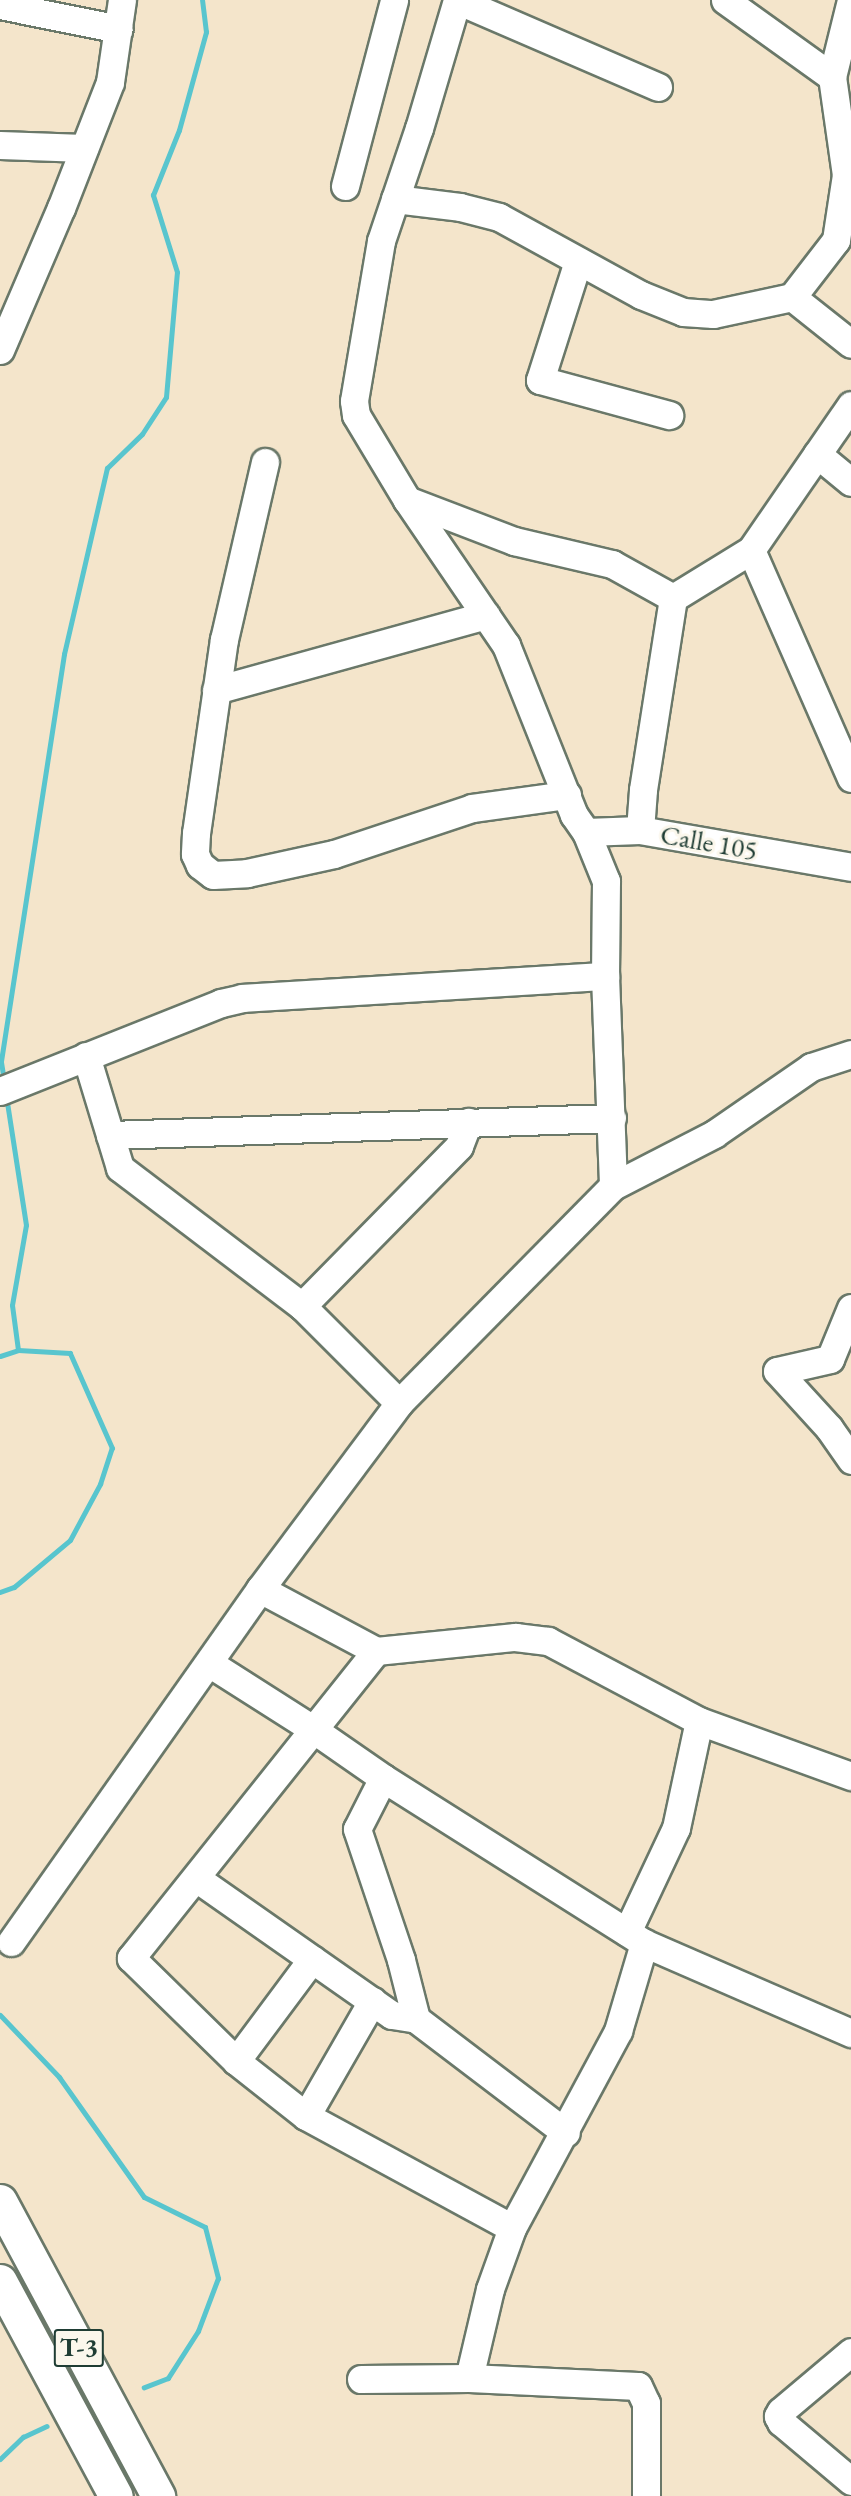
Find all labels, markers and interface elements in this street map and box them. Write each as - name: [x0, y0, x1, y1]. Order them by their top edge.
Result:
- street label: Calle 105: [658, 818, 760, 866]
- road number: T-3: [54, 2325, 104, 2371]

